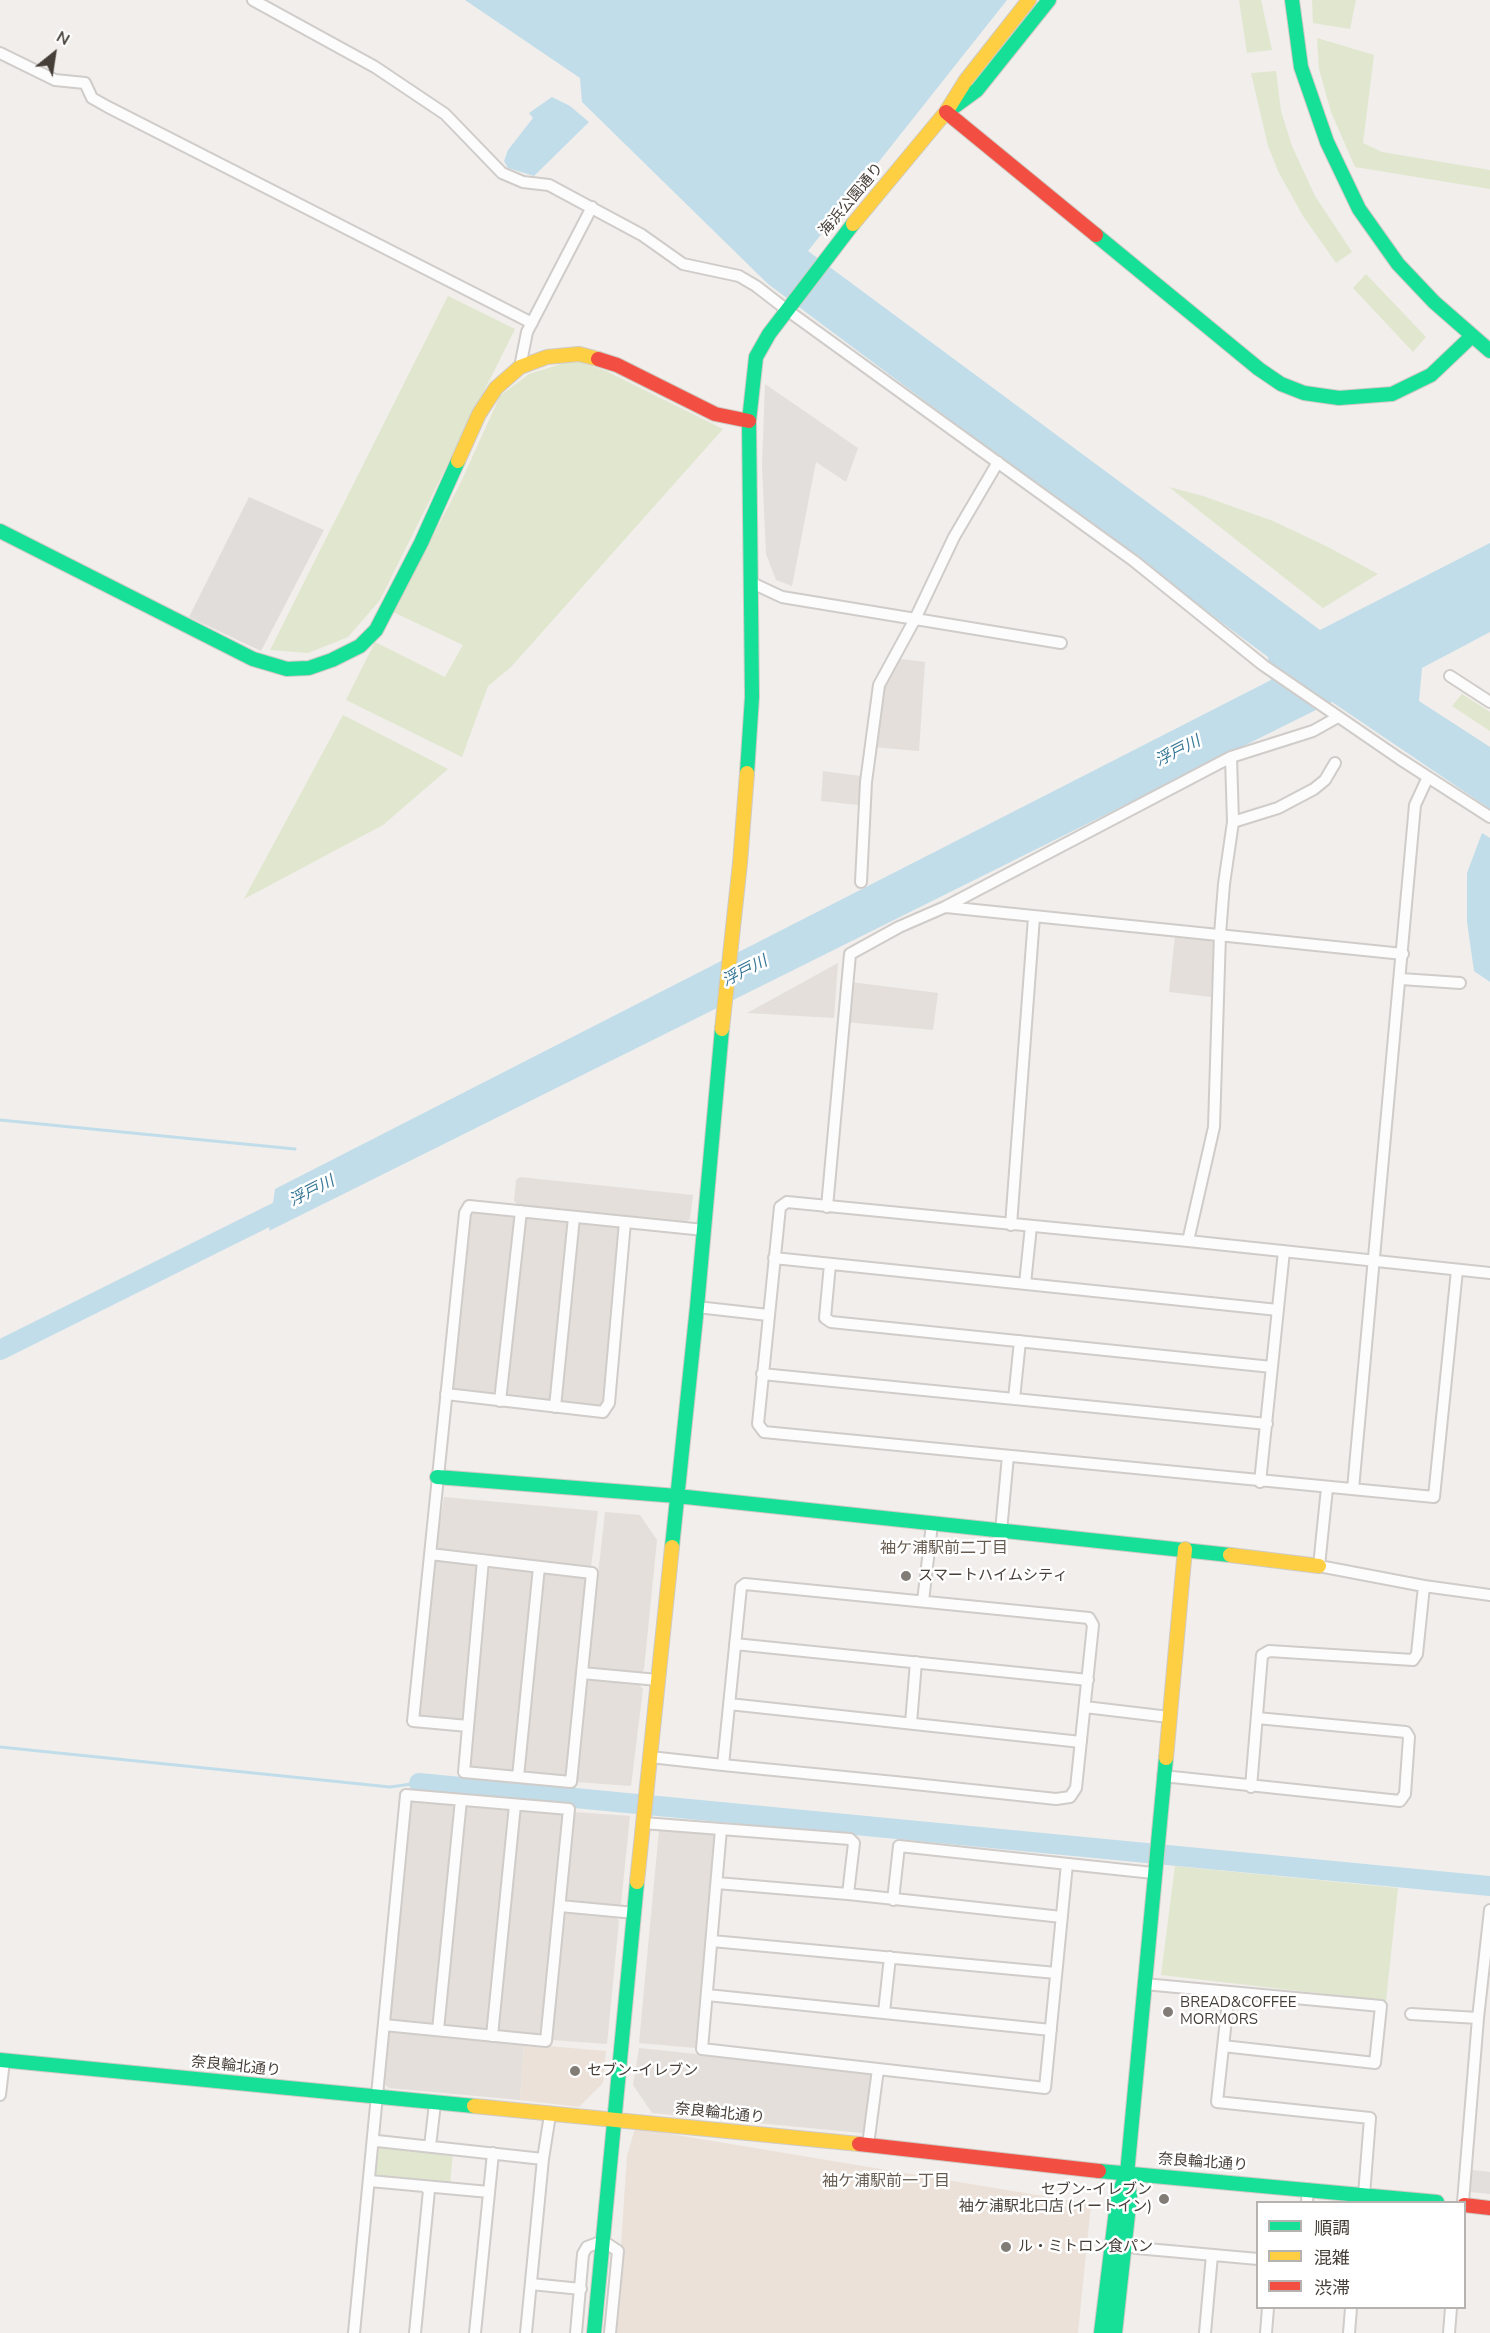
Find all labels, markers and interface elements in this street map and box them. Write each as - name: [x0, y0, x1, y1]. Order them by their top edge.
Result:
- north arrow: [24, 24, 84, 84]
- text: N: [52, 26, 74, 51]
- street label: 海浜公園通り: [816, 160, 888, 240]
- water label: 浮戸川: [1152, 733, 1204, 771]
- water label: 浮戸川: [719, 953, 771, 991]
- water label: 浮戸川: [286, 1173, 338, 1211]
- district label: 袖ケ浦駅前二丁目: [880, 1539, 1008, 1559]
- place label: スマートハイムシティ: [918, 1567, 1068, 1585]
- marker: スマートハイムシティ: [899, 1569, 913, 1583]
- place label: BREAD&COFFEE MORMORS: [1180, 1994, 1296, 2029]
- marker: BREAD&COFFEE MORMORS: [1161, 2005, 1175, 2019]
- street label: 奈良輪北通り: [190, 2053, 282, 2081]
- place label: セブン-イレブン: [587, 2062, 698, 2080]
- marker: セブン-イレブン: [568, 2064, 582, 2078]
- street label: 奈良輪北通り: [674, 2100, 766, 2128]
- street label: 奈良輪北通り: [1157, 2151, 1249, 2175]
- district label: 袖ケ浦駅前一丁目: [822, 2172, 950, 2192]
- place label: セブン-イレブン 袖ケ浦駅北口店 (イートイン): [959, 2181, 1152, 2216]
- marker: セブン-イレブン 袖ケ浦駅北口店 (イートイン): [1157, 2192, 1171, 2206]
- legend: [1256, 2201, 1466, 2309]
- text: 順調: [1314, 2216, 1350, 2240]
- place label: ル・ミトロン食パン: [1018, 2238, 1153, 2256]
- marker: ル・ミトロン食パン: [999, 2240, 1013, 2254]
- text: 混雑: [1314, 2246, 1350, 2270]
- text: 渋滞: [1314, 2276, 1350, 2300]

